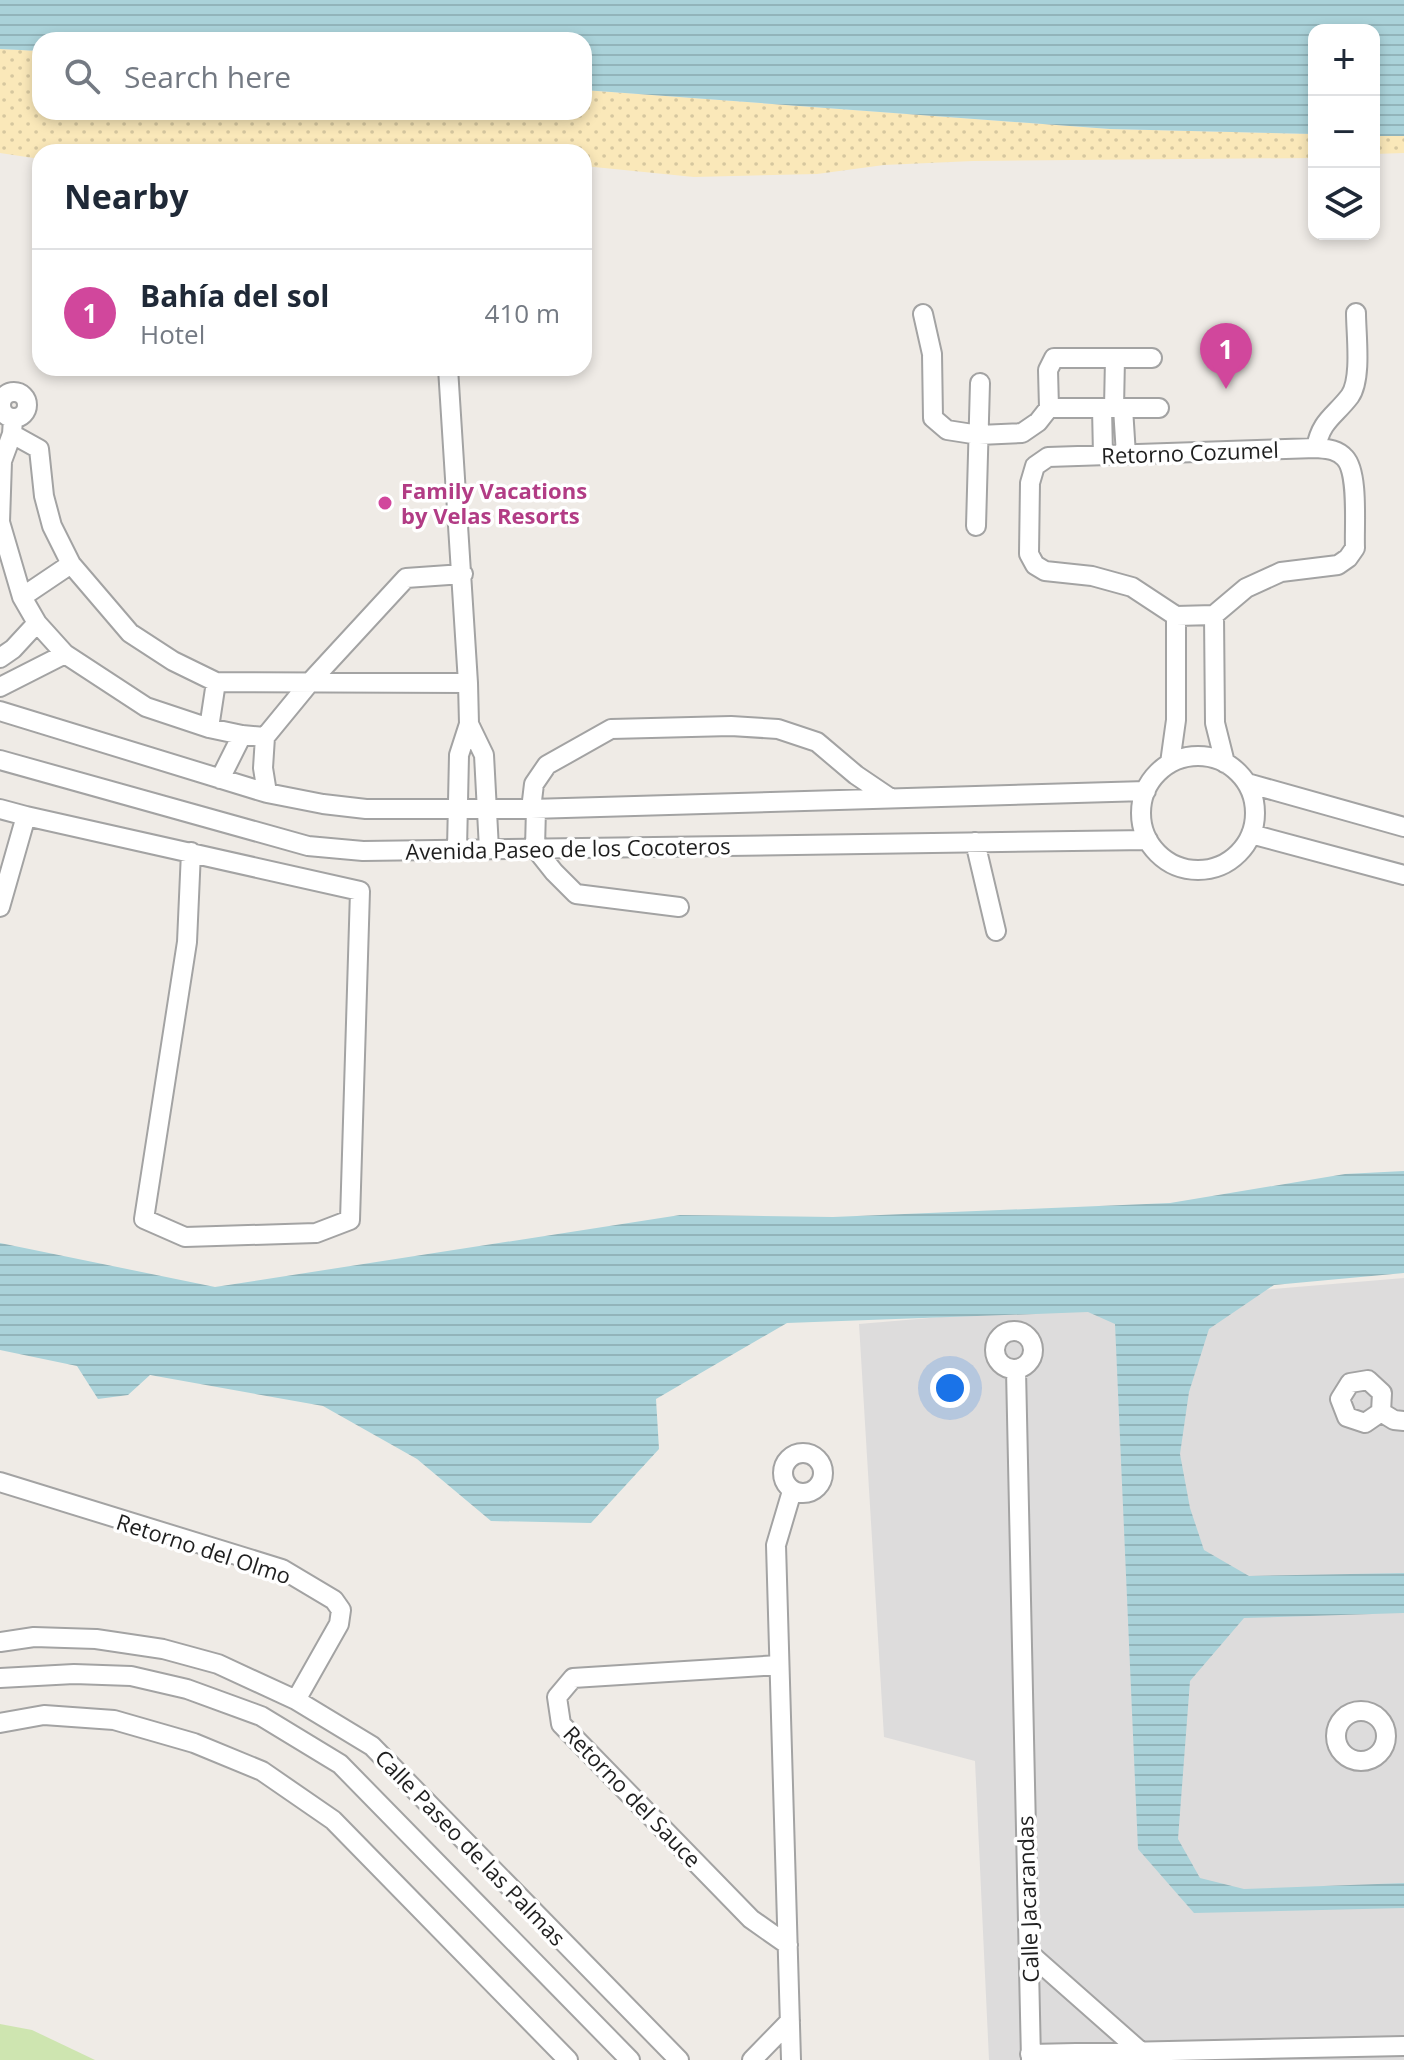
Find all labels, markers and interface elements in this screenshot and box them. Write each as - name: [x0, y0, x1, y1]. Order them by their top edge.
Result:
- map controls: [1308, 24, 1380, 240]
- button: +: [1308, 24, 1380, 96]
- search box: [32, 32, 592, 120]
- icon: search: [60, 54, 104, 98]
- text: Search here: [124, 56, 291, 97]
- button: −: [1308, 96, 1380, 168]
- button: layers: [1308, 168, 1380, 240]
- text: Nearby: [64, 173, 189, 219]
- text: Bahía del sol: [140, 275, 329, 316]
- text: 1: [83, 295, 97, 331]
- text: 410 m: [485, 295, 560, 331]
- text: Hotel: [140, 316, 205, 352]
- pin: 1: [1200, 323, 1252, 389]
- street label: Retorno Cozumel: [1101, 434, 1279, 470]
- place label: Family Vacations by Velas Resorts: [401, 475, 587, 530]
- marker: Family Vacations by Velas Resorts: [376, 494, 394, 512]
- street label: Avenida Paseo de los Cocoteros: [405, 830, 731, 866]
- your location: [930, 1368, 970, 1408]
- street label: Retorno del Olmo: [113, 1506, 295, 1590]
- street label: Retorno del Sauce: [558, 1719, 708, 1873]
- street label: Calle Paseo de las Palmas: [369, 1742, 573, 1952]
- street label: Calle Jacarandas: [1009, 1815, 1045, 1983]

